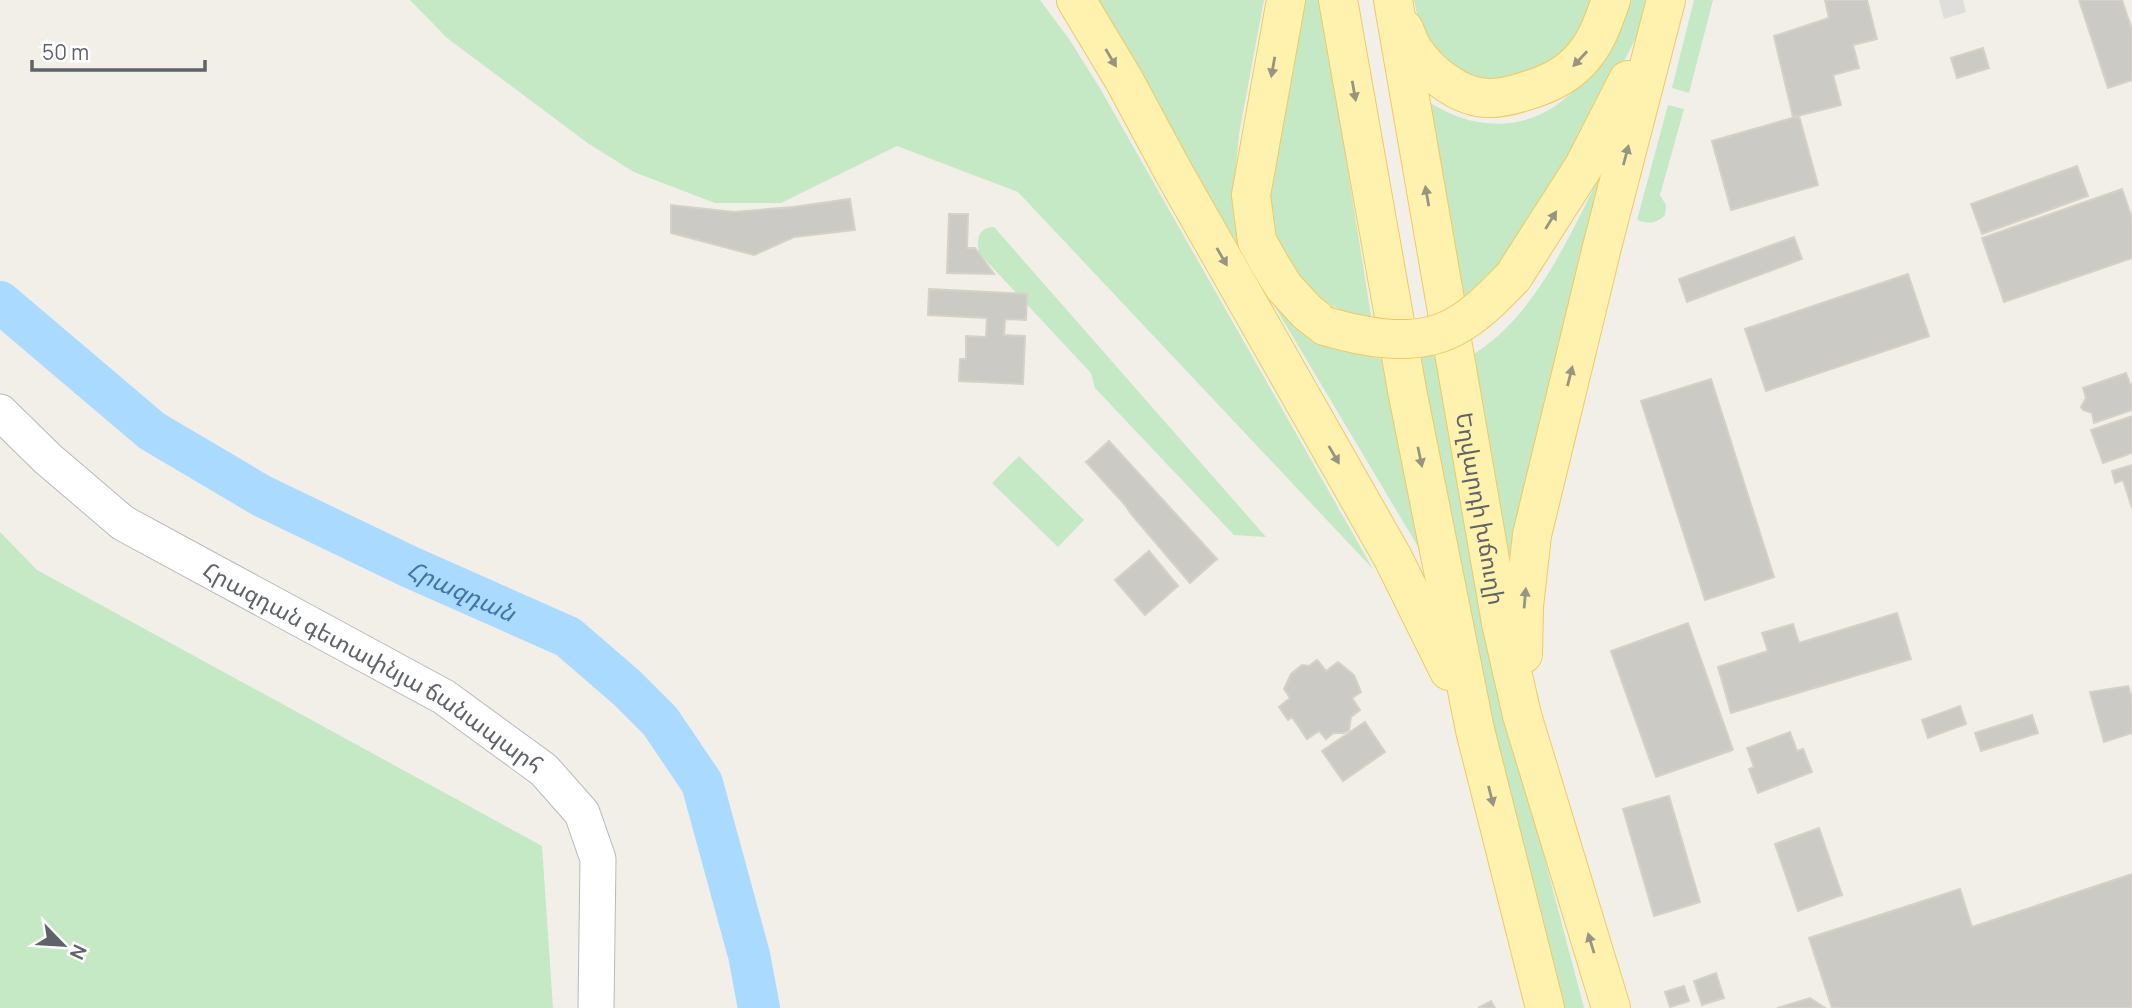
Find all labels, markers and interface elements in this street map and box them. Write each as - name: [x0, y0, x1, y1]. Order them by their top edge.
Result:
- scale bar: [32, 28, 205, 72]
- text: 50 m: [42, 38, 89, 66]
- one-way arrow: [1105, 49, 1118, 68]
- one-way arrow: [1572, 50, 1588, 67]
- one-way arrow: [1267, 56, 1278, 78]
- one-way arrow: [1349, 80, 1360, 102]
- one-way arrow: [1621, 144, 1632, 166]
- one-way arrow: [1421, 185, 1432, 207]
- one-way arrow: [1544, 211, 1557, 230]
- one-way arrow: [1216, 248, 1228, 267]
- one-way arrow: [1565, 364, 1576, 386]
- street label: Եղվարդի խճուղի: [1449, 410, 1514, 607]
- one-way arrow: [1328, 445, 1340, 465]
- one-way arrow: [1415, 446, 1426, 468]
- water label: Հրազդան: [403, 552, 523, 629]
- street label: Հրազդան գետափնյա ճանապարհ: [198, 554, 550, 781]
- one-way arrow: [1520, 587, 1531, 609]
- one-way arrow: [1486, 785, 1497, 807]
- north arrow: [28, 910, 98, 980]
- one-way arrow: [1585, 932, 1596, 953]
- text: N: [64, 941, 93, 964]

